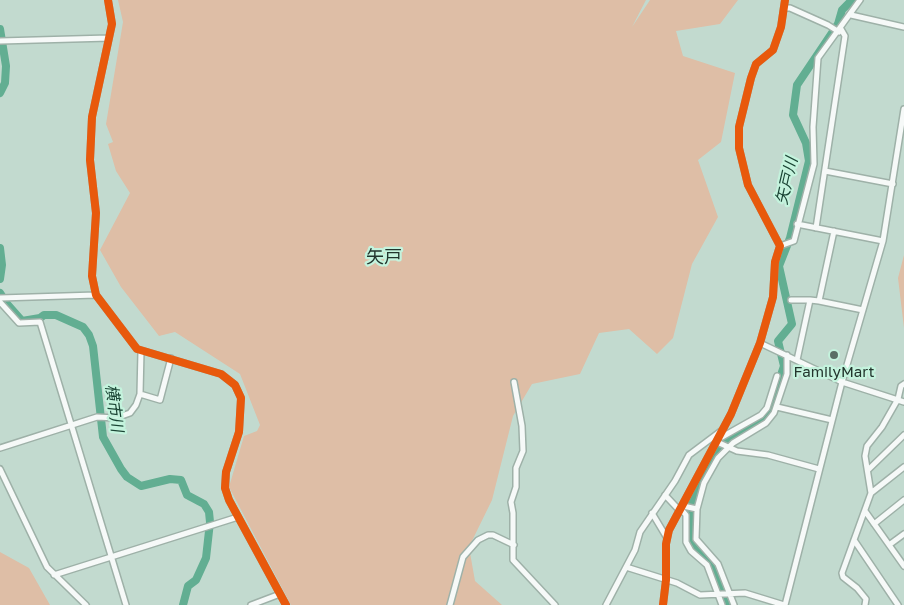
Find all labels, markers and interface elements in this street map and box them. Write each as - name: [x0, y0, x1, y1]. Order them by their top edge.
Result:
- water label: 矢戸川: [772, 155, 802, 207]
- district label: 矢戸: [366, 246, 402, 268]
- marker: FamilyMart: [828, 349, 840, 361]
- place label: FamilyMart: [794, 363, 874, 381]
- water label: 横市川: [101, 383, 127, 433]

